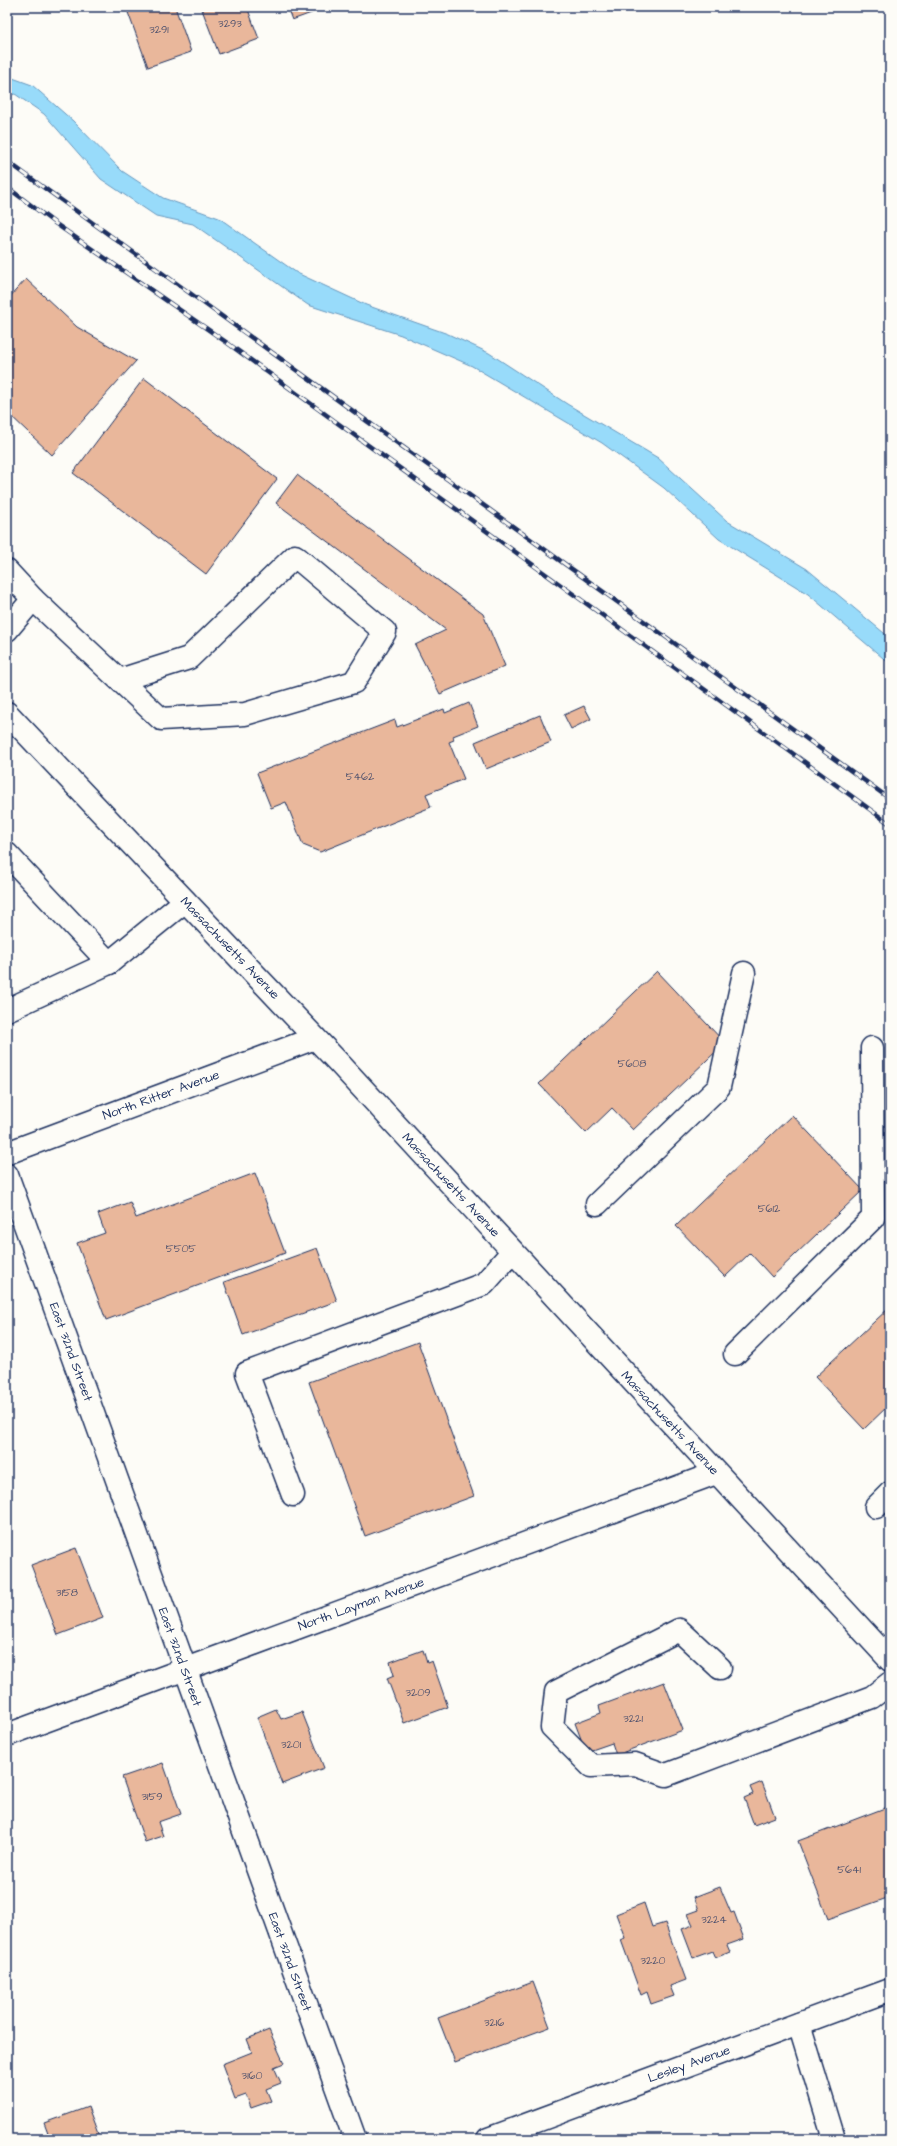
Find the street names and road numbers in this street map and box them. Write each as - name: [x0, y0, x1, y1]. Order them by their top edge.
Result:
- street label: Massachusetts Avenue: [176, 893, 284, 1003]
- street label: North Ritter Avenue: [100, 1066, 222, 1124]
- street label: Massachusetts Avenue: [398, 1129, 504, 1241]
- street label: East 32nd Street: [45, 1300, 97, 1405]
- street label: Massachusetts Avenue: [617, 1367, 723, 1479]
- street label: North Layman Avenue: [295, 1573, 427, 1636]
- street label: East 32nd Street: [154, 1605, 206, 1710]
- street label: East 32nd Street: [264, 1910, 316, 2015]
- street label: Lesley Avenue: [645, 2041, 733, 2088]

